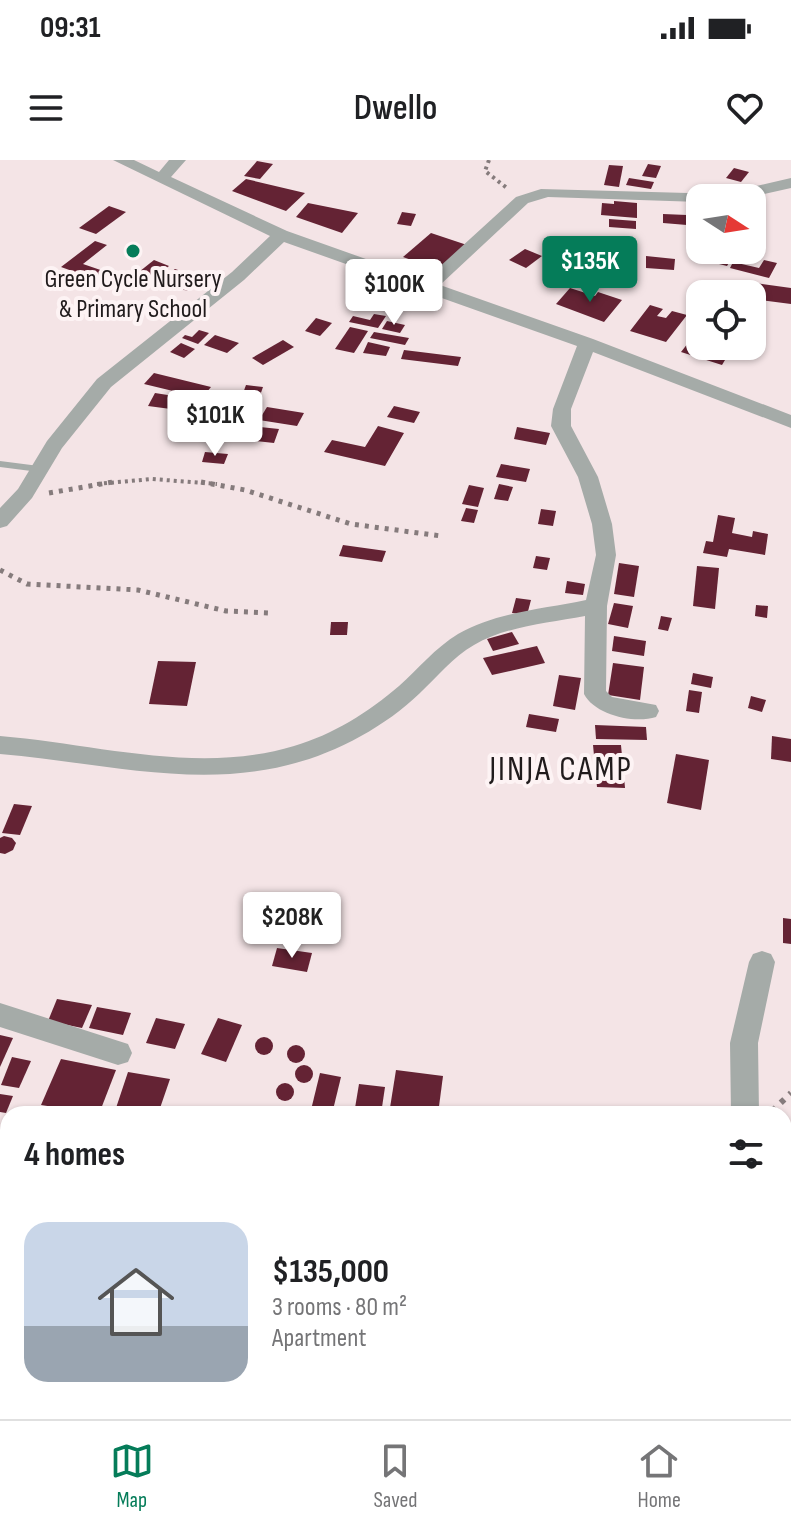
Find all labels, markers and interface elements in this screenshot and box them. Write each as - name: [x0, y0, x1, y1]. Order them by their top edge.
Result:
- text: 09:31: [40, 10, 100, 46]
- icon: menu: [24, 86, 68, 130]
- icon: heart: [723, 86, 767, 130]
- text: Dwello: [354, 87, 437, 130]
- north arrow: [686, 184, 766, 264]
- map controls: [686, 184, 766, 360]
- pin: $135K: [534, 236, 646, 304]
- marker: Green Cycle Nursery & Primary School: [124, 242, 142, 260]
- text: $135K: [560, 246, 620, 277]
- pin: $100K: [338, 259, 450, 327]
- place label: Green Cycle Nursery & Primary School: [44, 264, 222, 325]
- text: $100K: [363, 269, 425, 300]
- button: locate: [686, 280, 766, 360]
- pin: $101K: [159, 390, 271, 458]
- text: $101K: [185, 400, 245, 431]
- district label: JINJA CAMP: [488, 749, 633, 790]
- pin: $208K: [236, 892, 348, 960]
- text: $208K: [261, 902, 323, 933]
- icon: filters: [724, 1132, 768, 1176]
- text: 4 homes: [24, 1134, 125, 1175]
- text: $135,000: [272, 1251, 389, 1292]
- icon: home: [88, 1254, 184, 1350]
- text: 3 rooms · 80 m²: [272, 1292, 407, 1323]
- text: Apartment: [272, 1323, 366, 1354]
- tab: Map: [110, 1439, 154, 1514]
- tab: Saved: [373, 1439, 418, 1514]
- tab: Home: [637, 1439, 681, 1514]

